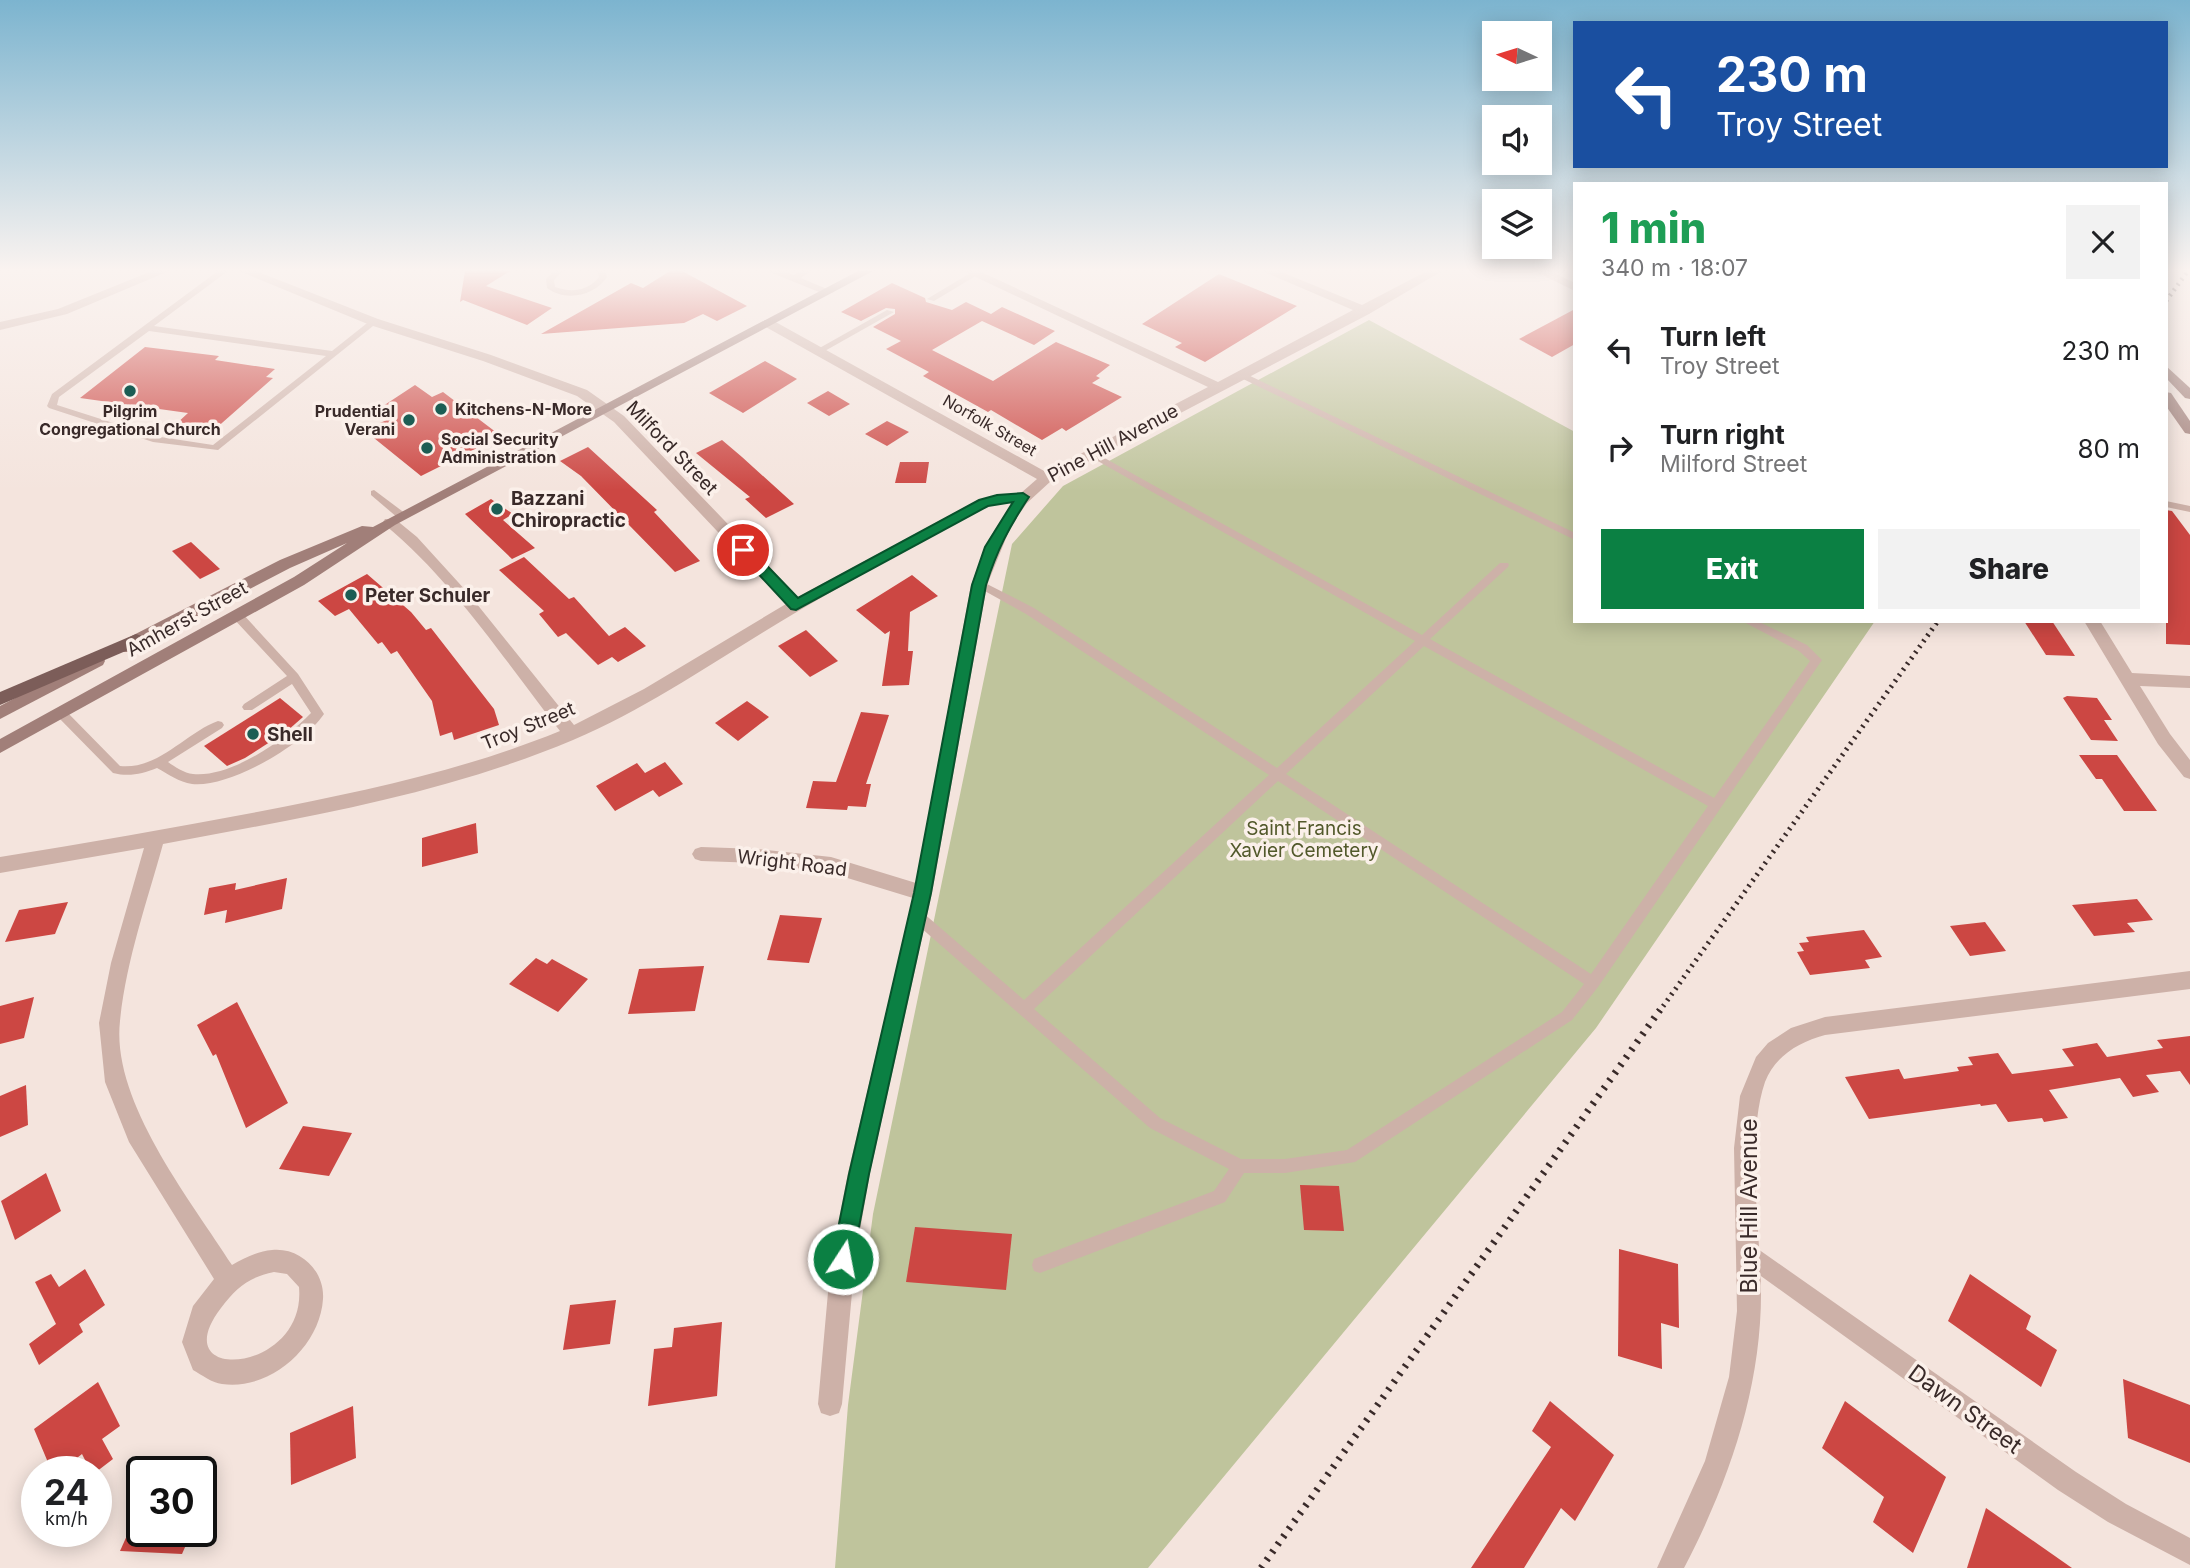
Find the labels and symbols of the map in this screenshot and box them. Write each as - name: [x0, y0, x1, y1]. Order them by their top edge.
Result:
- north arrow: [1482, 21, 1552, 91]
- marker: Pilgrim Congregational Church: [122, 383, 138, 399]
- street label: Norfolk Street: [939, 390, 1041, 460]
- street label: Milford Street: [621, 396, 723, 500]
- place label: Kitchens-N-More: [455, 399, 592, 419]
- street label: Pine Hill Avenue: [1044, 399, 1182, 487]
- place label: Pilgrim Congregational Church: [39, 401, 221, 439]
- place label: Prudential Verani: [315, 401, 395, 439]
- marker: Kitchens-N-More: [433, 401, 449, 417]
- marker: Prudential Verani: [401, 412, 417, 428]
- place label: Social Security Administration: [441, 429, 559, 467]
- marker: Social Security Administration: [419, 440, 435, 456]
- place label: Bazzani Chiropractic: [511, 487, 626, 532]
- marker: Bazzani Chiropractic: [489, 501, 505, 517]
- pin: [713, 520, 773, 580]
- street label: Amherst Street: [123, 576, 251, 662]
- place label: Peter Schuler: [365, 584, 491, 607]
- marker: Peter Schuler: [343, 587, 359, 603]
- street label: Troy Street: [478, 697, 578, 755]
- place label: Shell: [267, 723, 313, 746]
- marker: Shell: [245, 726, 261, 742]
- park label: Saint Francis Xavier Cemetery: [1229, 817, 1379, 862]
- street label: Wright Road: [736, 845, 848, 881]
- street label: Blue Hill Avenue: [1735, 1118, 1763, 1294]
- position arrow: [806, 1222, 880, 1296]
- street label: Dawn Street: [1903, 1358, 2028, 1460]
- speed limit sign: 30: [126, 1456, 217, 1547]

